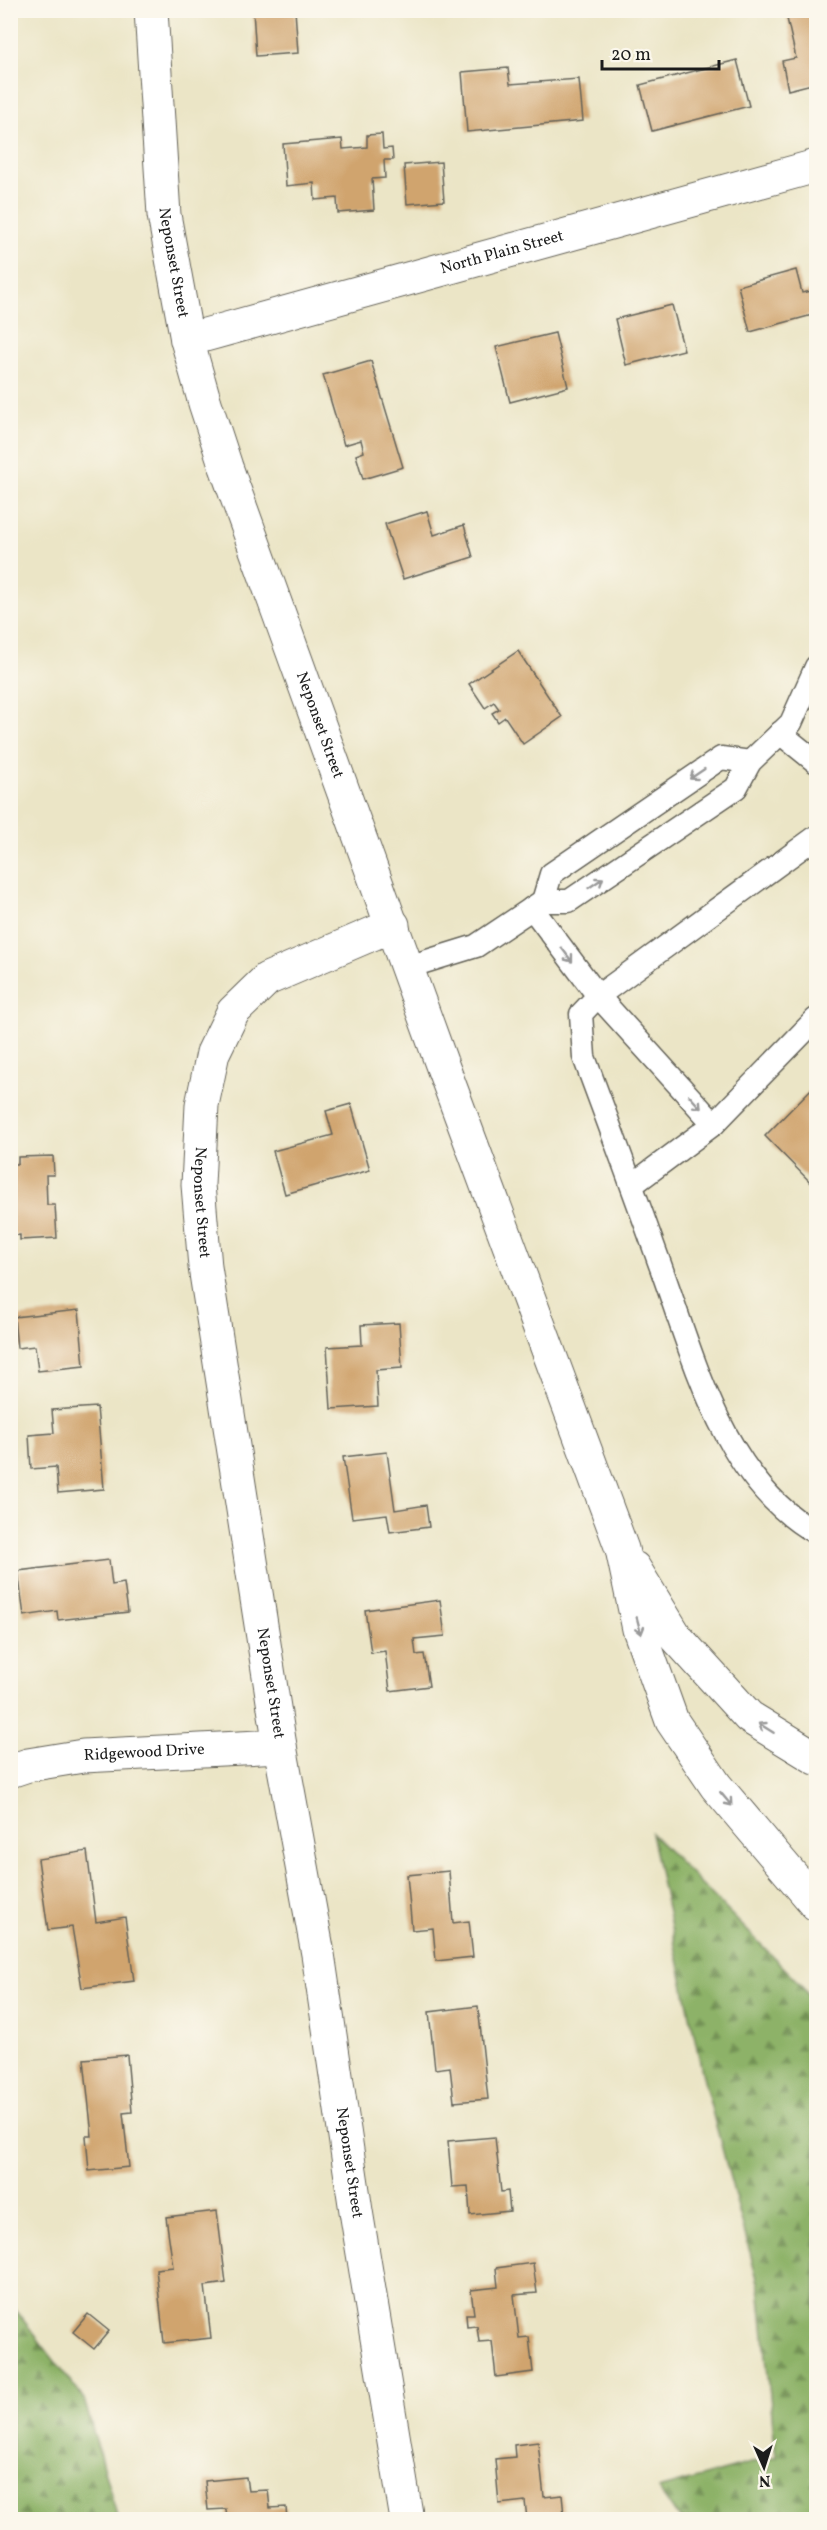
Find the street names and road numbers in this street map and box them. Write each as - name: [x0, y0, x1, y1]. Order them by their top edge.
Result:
- street label: Neponset Street: [153, 207, 194, 320]
- street label: North Plain Street: [438, 225, 567, 280]
- street label: Neponset Street: [290, 669, 349, 782]
- street label: Neponset Street: [187, 1146, 215, 1260]
- street label: Neponset Street: [251, 1626, 290, 1741]
- street label: Ridgewood Drive: [83, 1739, 205, 1767]
- street label: Neponset Street: [330, 2106, 368, 2220]

